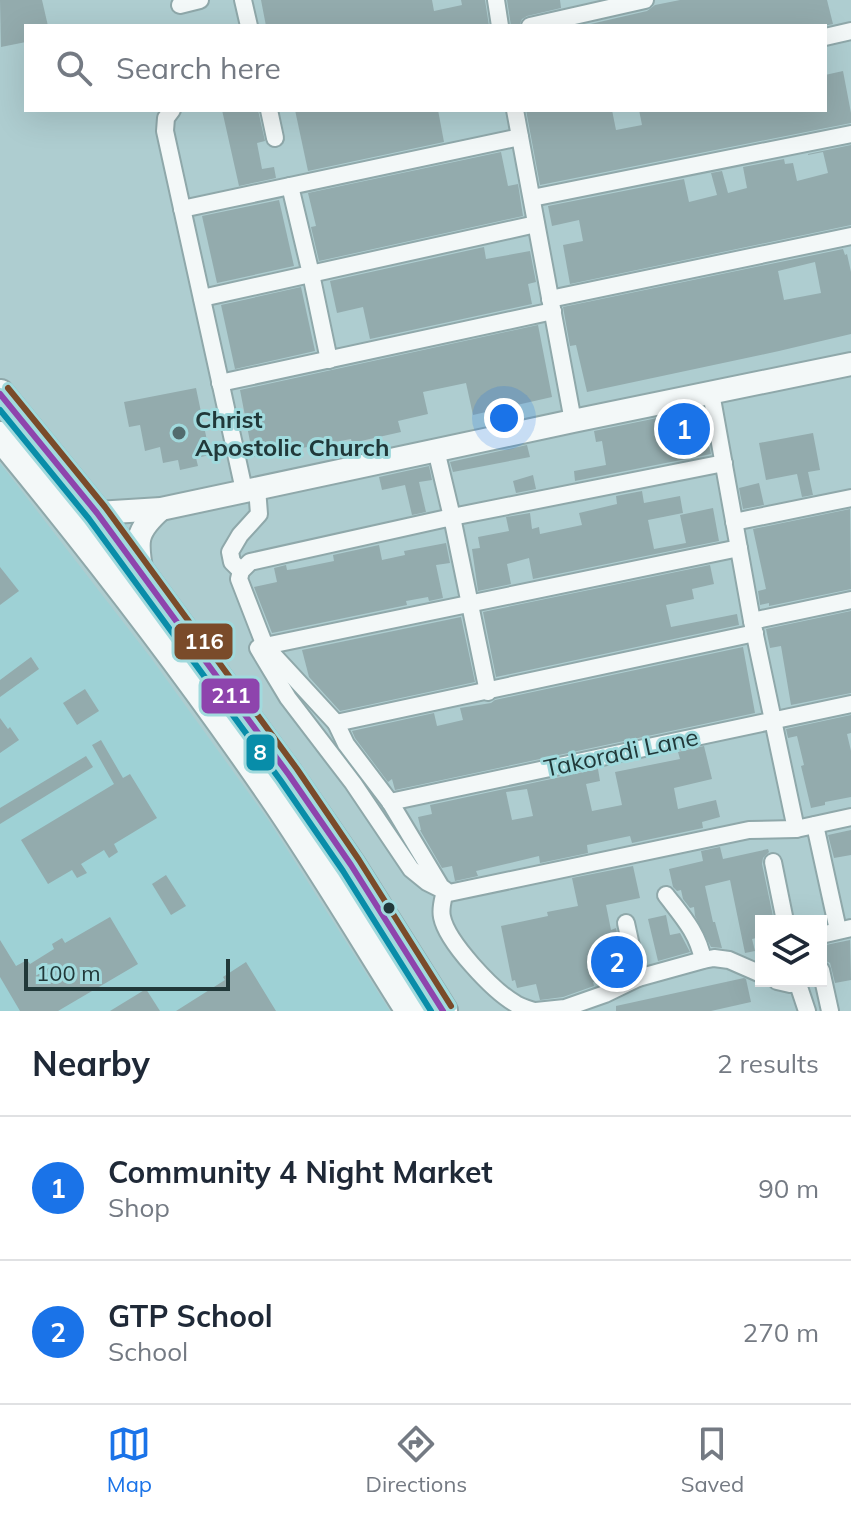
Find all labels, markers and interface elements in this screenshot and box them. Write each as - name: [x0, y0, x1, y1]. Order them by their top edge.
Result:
- search box: [24, 24, 827, 112]
- icon: search: [52, 46, 96, 90]
- text: Search here: [116, 49, 281, 87]
- your location: [484, 398, 524, 438]
- pin: 1: [658, 399, 710, 459]
- place label: Christ Apostolic Church: [195, 404, 389, 462]
- marker: Christ Apostolic Church: [170, 424, 188, 442]
- line badge: 116: [173, 622, 234, 661]
- text: 116: [184, 627, 224, 655]
- line badge: 211: [200, 677, 261, 715]
- text: 211: [211, 681, 251, 709]
- street label: Takoradi Lane: [541, 721, 701, 783]
- line badge: 8: [245, 733, 276, 772]
- text: 8: [253, 738, 267, 766]
- unlabelled marker: [381, 900, 397, 916]
- map controls: [755, 915, 827, 987]
- button: layers: [755, 915, 827, 987]
- pin: 2: [591, 932, 643, 992]
- scale bar: [24, 955, 230, 991]
- text: 100 m: [36, 959, 101, 987]
- text: Nearby: [32, 1042, 150, 1085]
- text: 2 results: [717, 1047, 819, 1080]
- text: Community 4 Night Market: [108, 1153, 493, 1191]
- text: 1: [50, 1172, 66, 1205]
- text: 90 m: [758, 1172, 819, 1205]
- text: Shop: [108, 1191, 170, 1224]
- text: GTP School: [108, 1297, 273, 1335]
- text: 2: [50, 1316, 66, 1349]
- text: 270 m: [743, 1316, 819, 1349]
- text: School: [108, 1335, 188, 1368]
- tab: Map: [107, 1422, 152, 1498]
- tab: Directions: [366, 1422, 467, 1498]
- tab: Saved: [681, 1422, 744, 1498]

